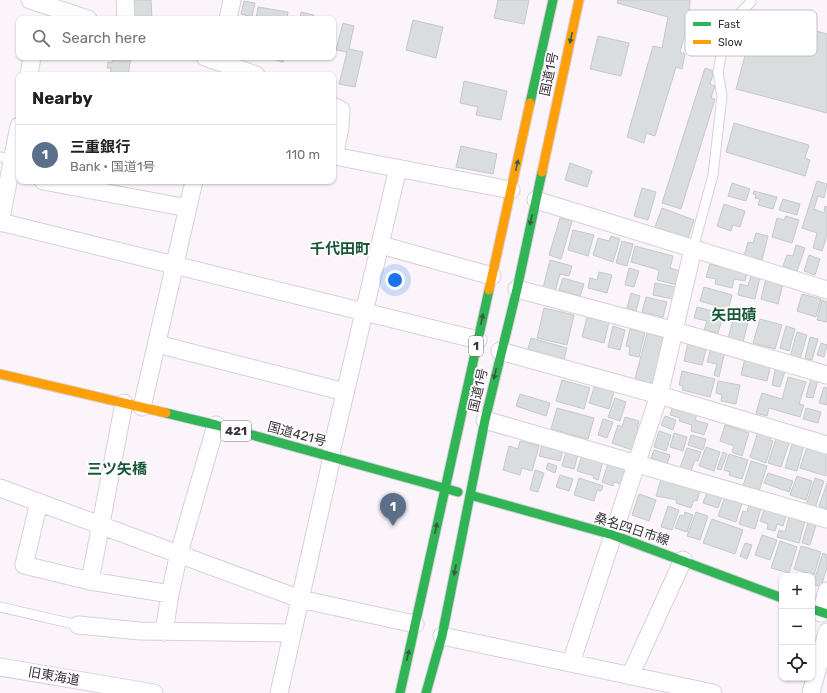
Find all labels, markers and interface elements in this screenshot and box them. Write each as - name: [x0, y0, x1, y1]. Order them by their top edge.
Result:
- legend: [685, 10, 817, 56]
- search box: [16, 16, 336, 60]
- text: Fast: [718, 18, 741, 31]
- icon: search: [30, 27, 52, 49]
- text: Search here: [62, 29, 146, 47]
- one-way arrow: [567, 32, 573, 44]
- text: Slow: [718, 36, 743, 49]
- street label: 国道1号: [537, 51, 561, 97]
- text: Nearby: [32, 88, 93, 108]
- text: 三重銀行: [70, 138, 130, 156]
- text: 1: [42, 147, 48, 162]
- text: 110 m: [286, 147, 320, 162]
- text: Bank · 国道1号: [70, 159, 156, 174]
- one-way arrow: [514, 159, 520, 171]
- one-way arrow: [528, 214, 534, 226]
- district label: 千代田町: [310, 240, 370, 258]
- your location: [385, 270, 405, 290]
- district label: 矢田磧: [711, 306, 757, 324]
- one-way arrow: [480, 313, 486, 325]
- road number: 1: [469, 336, 483, 356]
- street label: 国道1号: [466, 367, 490, 413]
- one-way arrow: [492, 368, 498, 380]
- street label: 国道421号: [266, 419, 328, 449]
- road number: 421: [221, 421, 251, 441]
- district label: 三ツ矢橋: [87, 460, 148, 478]
- pin: 1: [380, 493, 406, 526]
- street label: 桑名四日市線: [593, 510, 671, 548]
- one-way arrow: [434, 522, 440, 534]
- one-way arrow: [452, 563, 458, 576]
- map controls: [779, 573, 815, 681]
- button: +: [779, 573, 815, 609]
- button: −: [779, 609, 815, 645]
- button: locate: [779, 645, 815, 681]
- one-way arrow: [405, 649, 411, 661]
- street label: 旧東海道: [27, 664, 81, 688]

